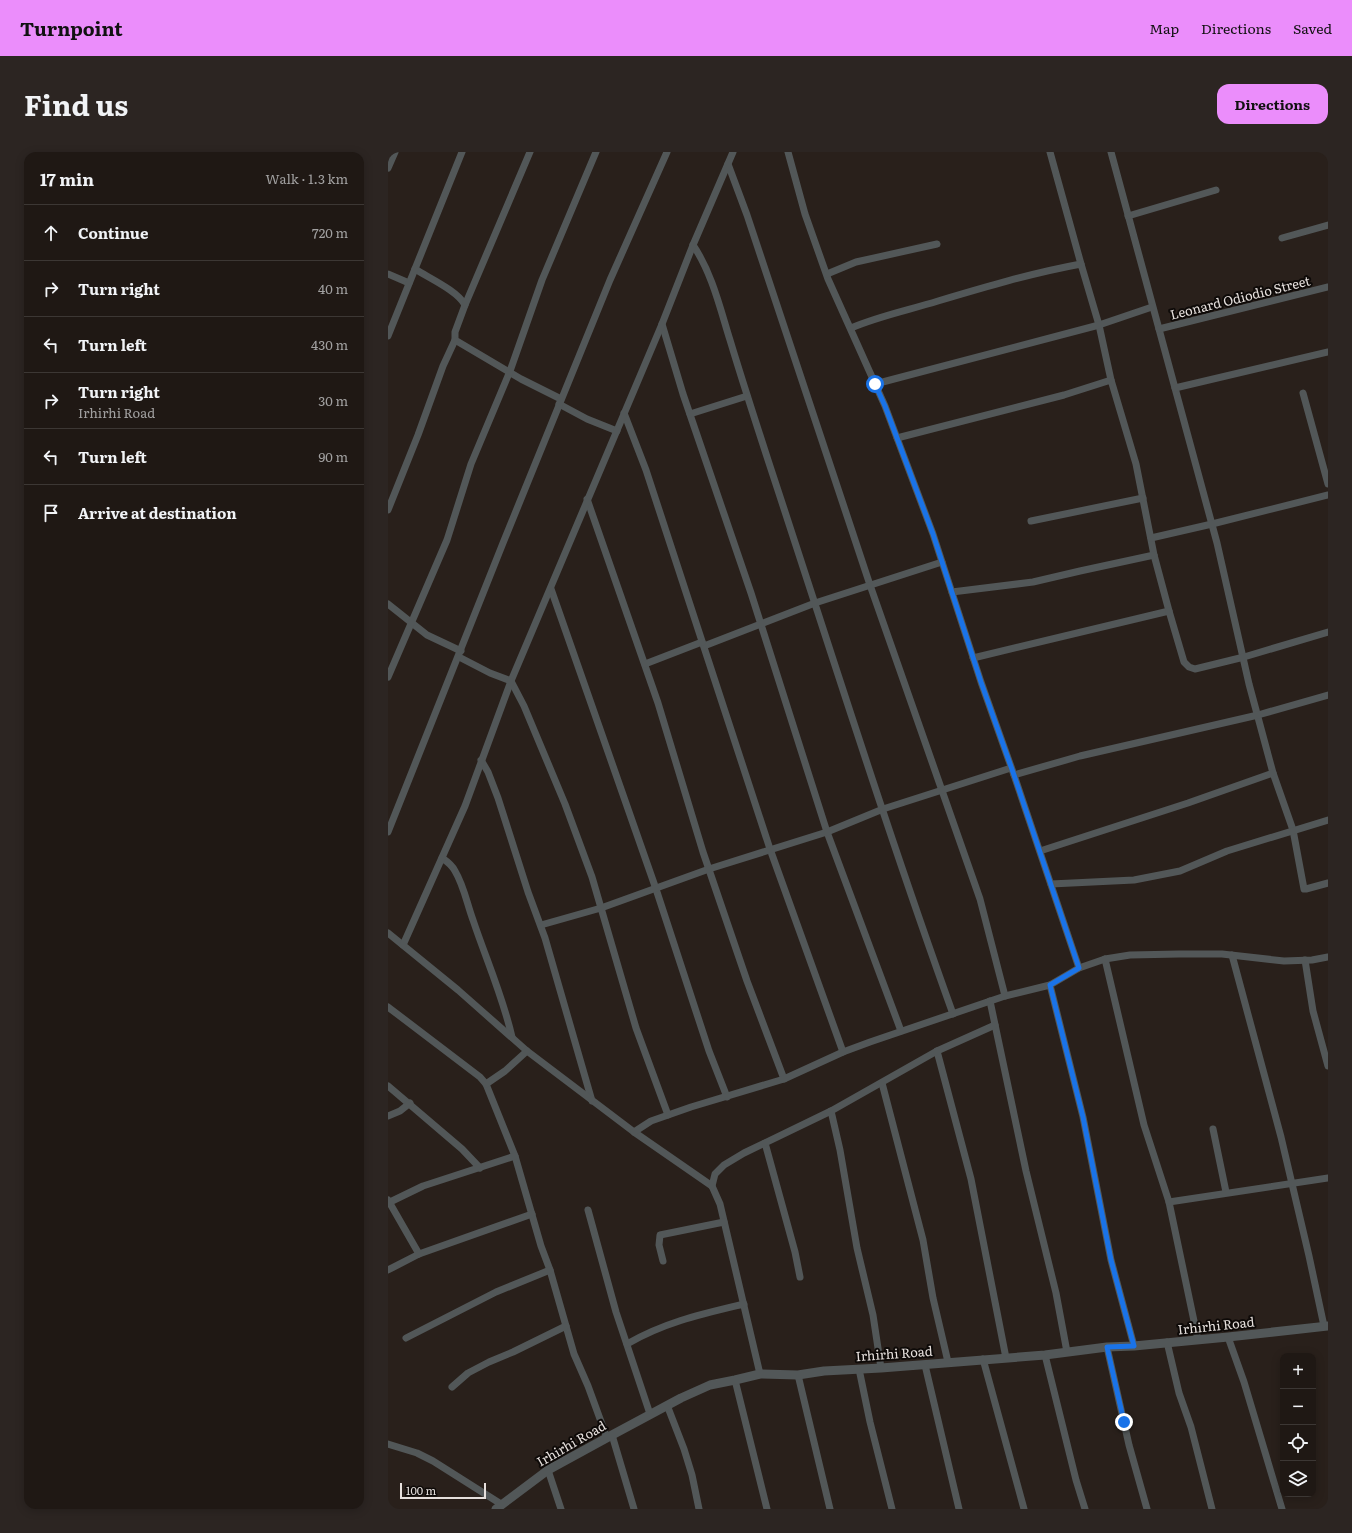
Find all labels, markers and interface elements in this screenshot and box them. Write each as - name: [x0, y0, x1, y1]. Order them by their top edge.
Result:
- text: Turnpoint: [20, 14, 123, 42]
- text: Map: [1149, 18, 1179, 38]
- text: Directions: [1201, 18, 1271, 38]
- text: Saved: [1293, 18, 1332, 38]
- text: Find us: [24, 83, 128, 125]
- button: Directions: [1217, 84, 1328, 124]
- text: 17 min: [40, 166, 94, 191]
- text: Walk · 1.3 km: [265, 169, 348, 188]
- text: Continue: [78, 221, 148, 244]
- icon: ahead: [40, 222, 62, 244]
- text: 720 m: [312, 223, 348, 242]
- street label: Leonard Odiodio Street: [1168, 270, 1313, 324]
- text: Turn right: [78, 277, 160, 300]
- icon: right: [40, 278, 62, 300]
- text: 40 m: [318, 279, 348, 298]
- text: Turn left: [78, 333, 147, 356]
- icon: left: [40, 334, 62, 356]
- text: 430 m: [311, 335, 348, 354]
- route start: [866, 375, 884, 393]
- text: Turn right: [78, 380, 160, 403]
- icon: right: [40, 390, 62, 412]
- text: 30 m: [318, 391, 348, 410]
- text: Irhirhi Road: [78, 403, 155, 422]
- text: Turn left: [78, 445, 147, 468]
- icon: left: [40, 446, 62, 468]
- text: 90 m: [318, 447, 348, 466]
- text: Arrive at destination: [78, 501, 237, 524]
- icon: arrive: [40, 502, 62, 524]
- street label: Irhirhi Road: [1177, 1312, 1255, 1338]
- street label: Irhirhi Road: [855, 1341, 933, 1365]
- map controls: [1280, 1353, 1316, 1497]
- button: +: [1280, 1353, 1316, 1389]
- button: −: [1280, 1389, 1316, 1425]
- route end: [1115, 1413, 1133, 1431]
- street label: Irhirhi Road: [533, 1415, 609, 1471]
- button: locate: [1280, 1425, 1316, 1461]
- button: layers: [1280, 1461, 1316, 1497]
- scale bar: [400, 1481, 486, 1500]
- text: 100 m: [406, 1482, 436, 1498]

